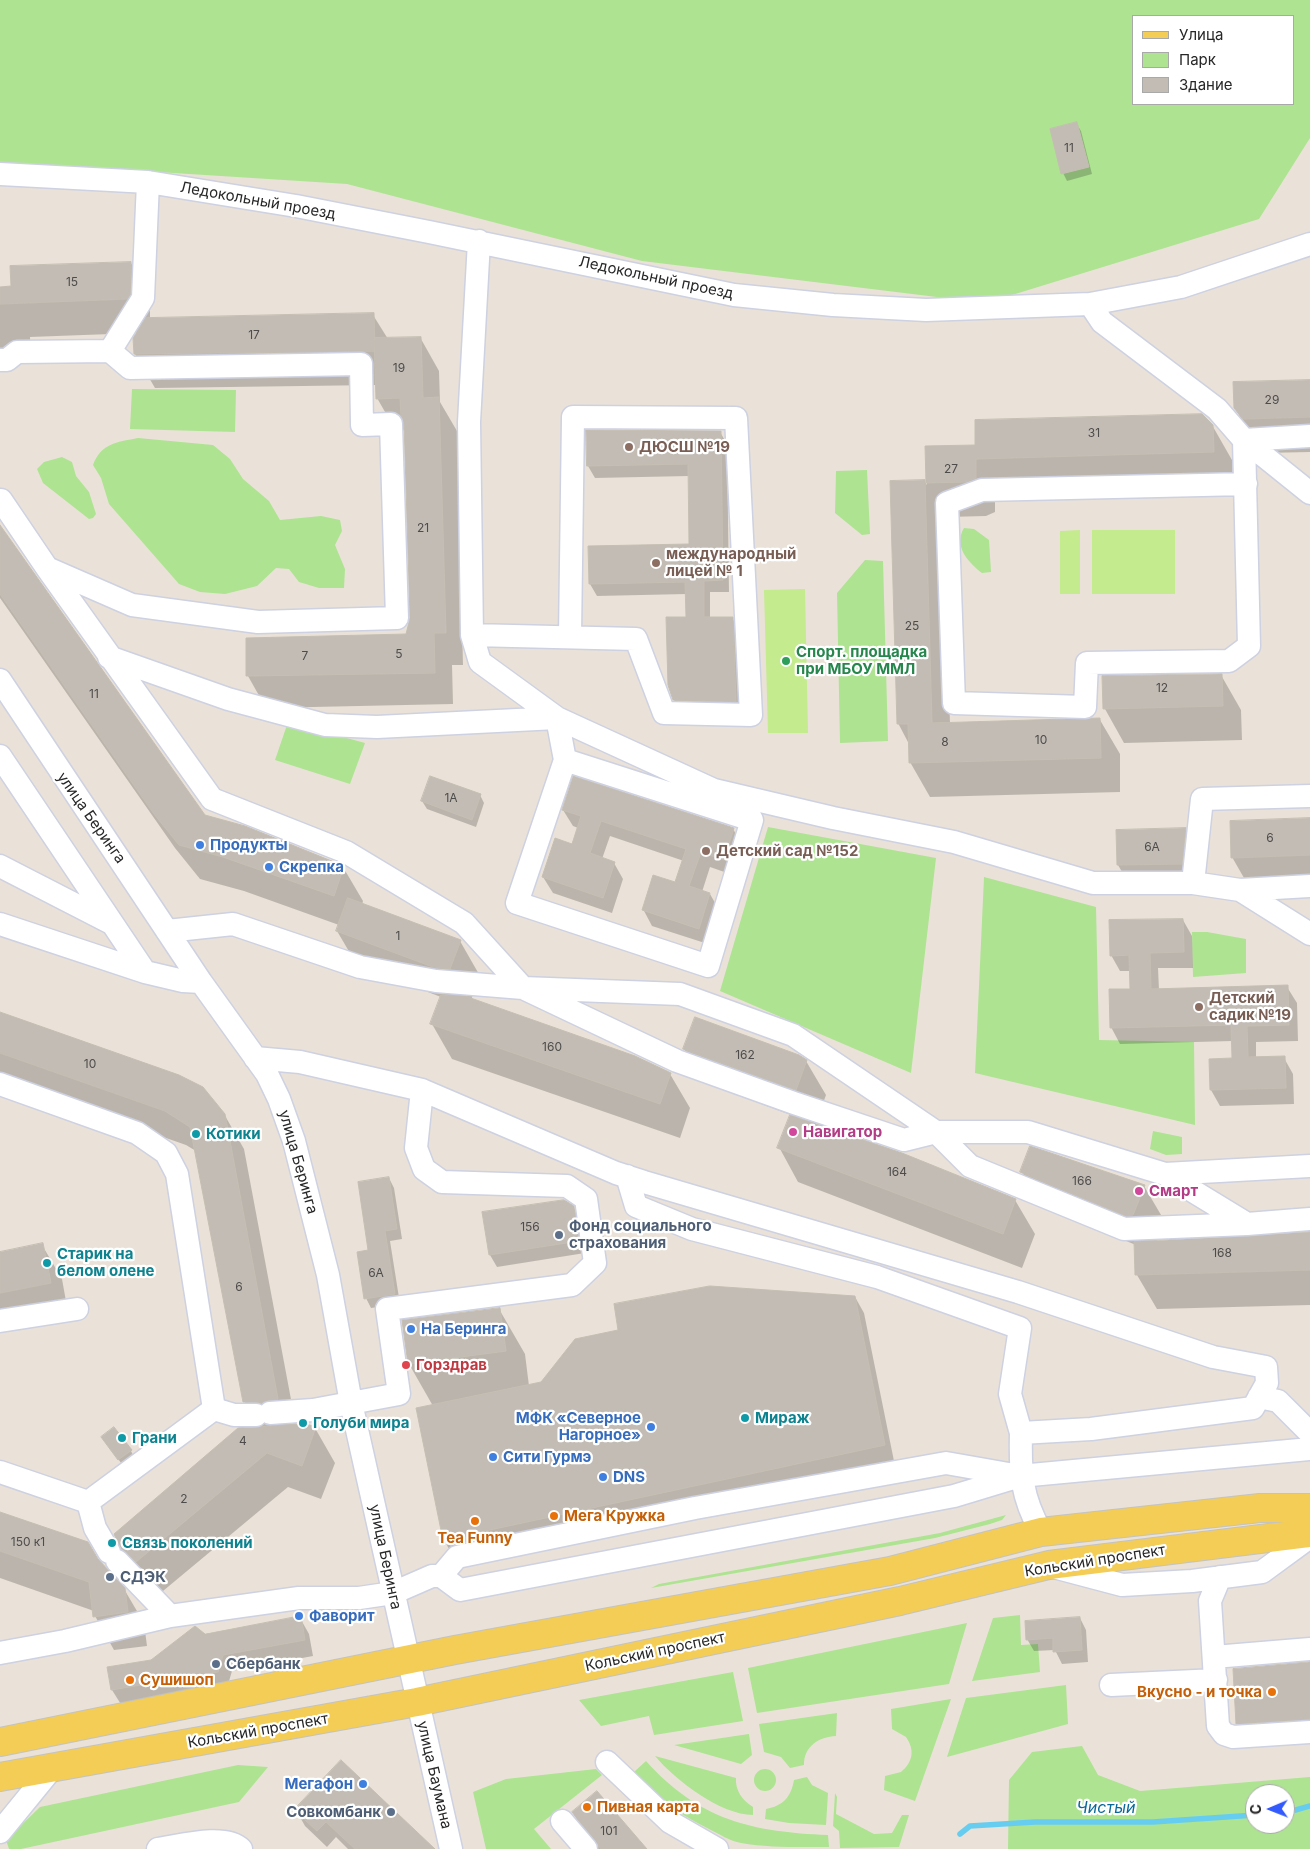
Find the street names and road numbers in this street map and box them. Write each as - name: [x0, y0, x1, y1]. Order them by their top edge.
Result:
- street label: Ледокольный проезд: [179, 178, 337, 224]
- street label: Ледокольный проезд: [577, 253, 735, 303]
- street label: улица Беринга: [53, 769, 129, 867]
- street label: улица Беринга: [275, 1108, 321, 1216]
- street label: улица Беринга: [365, 1503, 405, 1611]
- street label: Кольский проспект: [1023, 1541, 1167, 1581]
- street label: Кольский проспект: [583, 1628, 727, 1676]
- street label: Кольский проспект: [186, 1710, 330, 1752]
- street label: улица Баумана: [413, 1719, 455, 1831]

